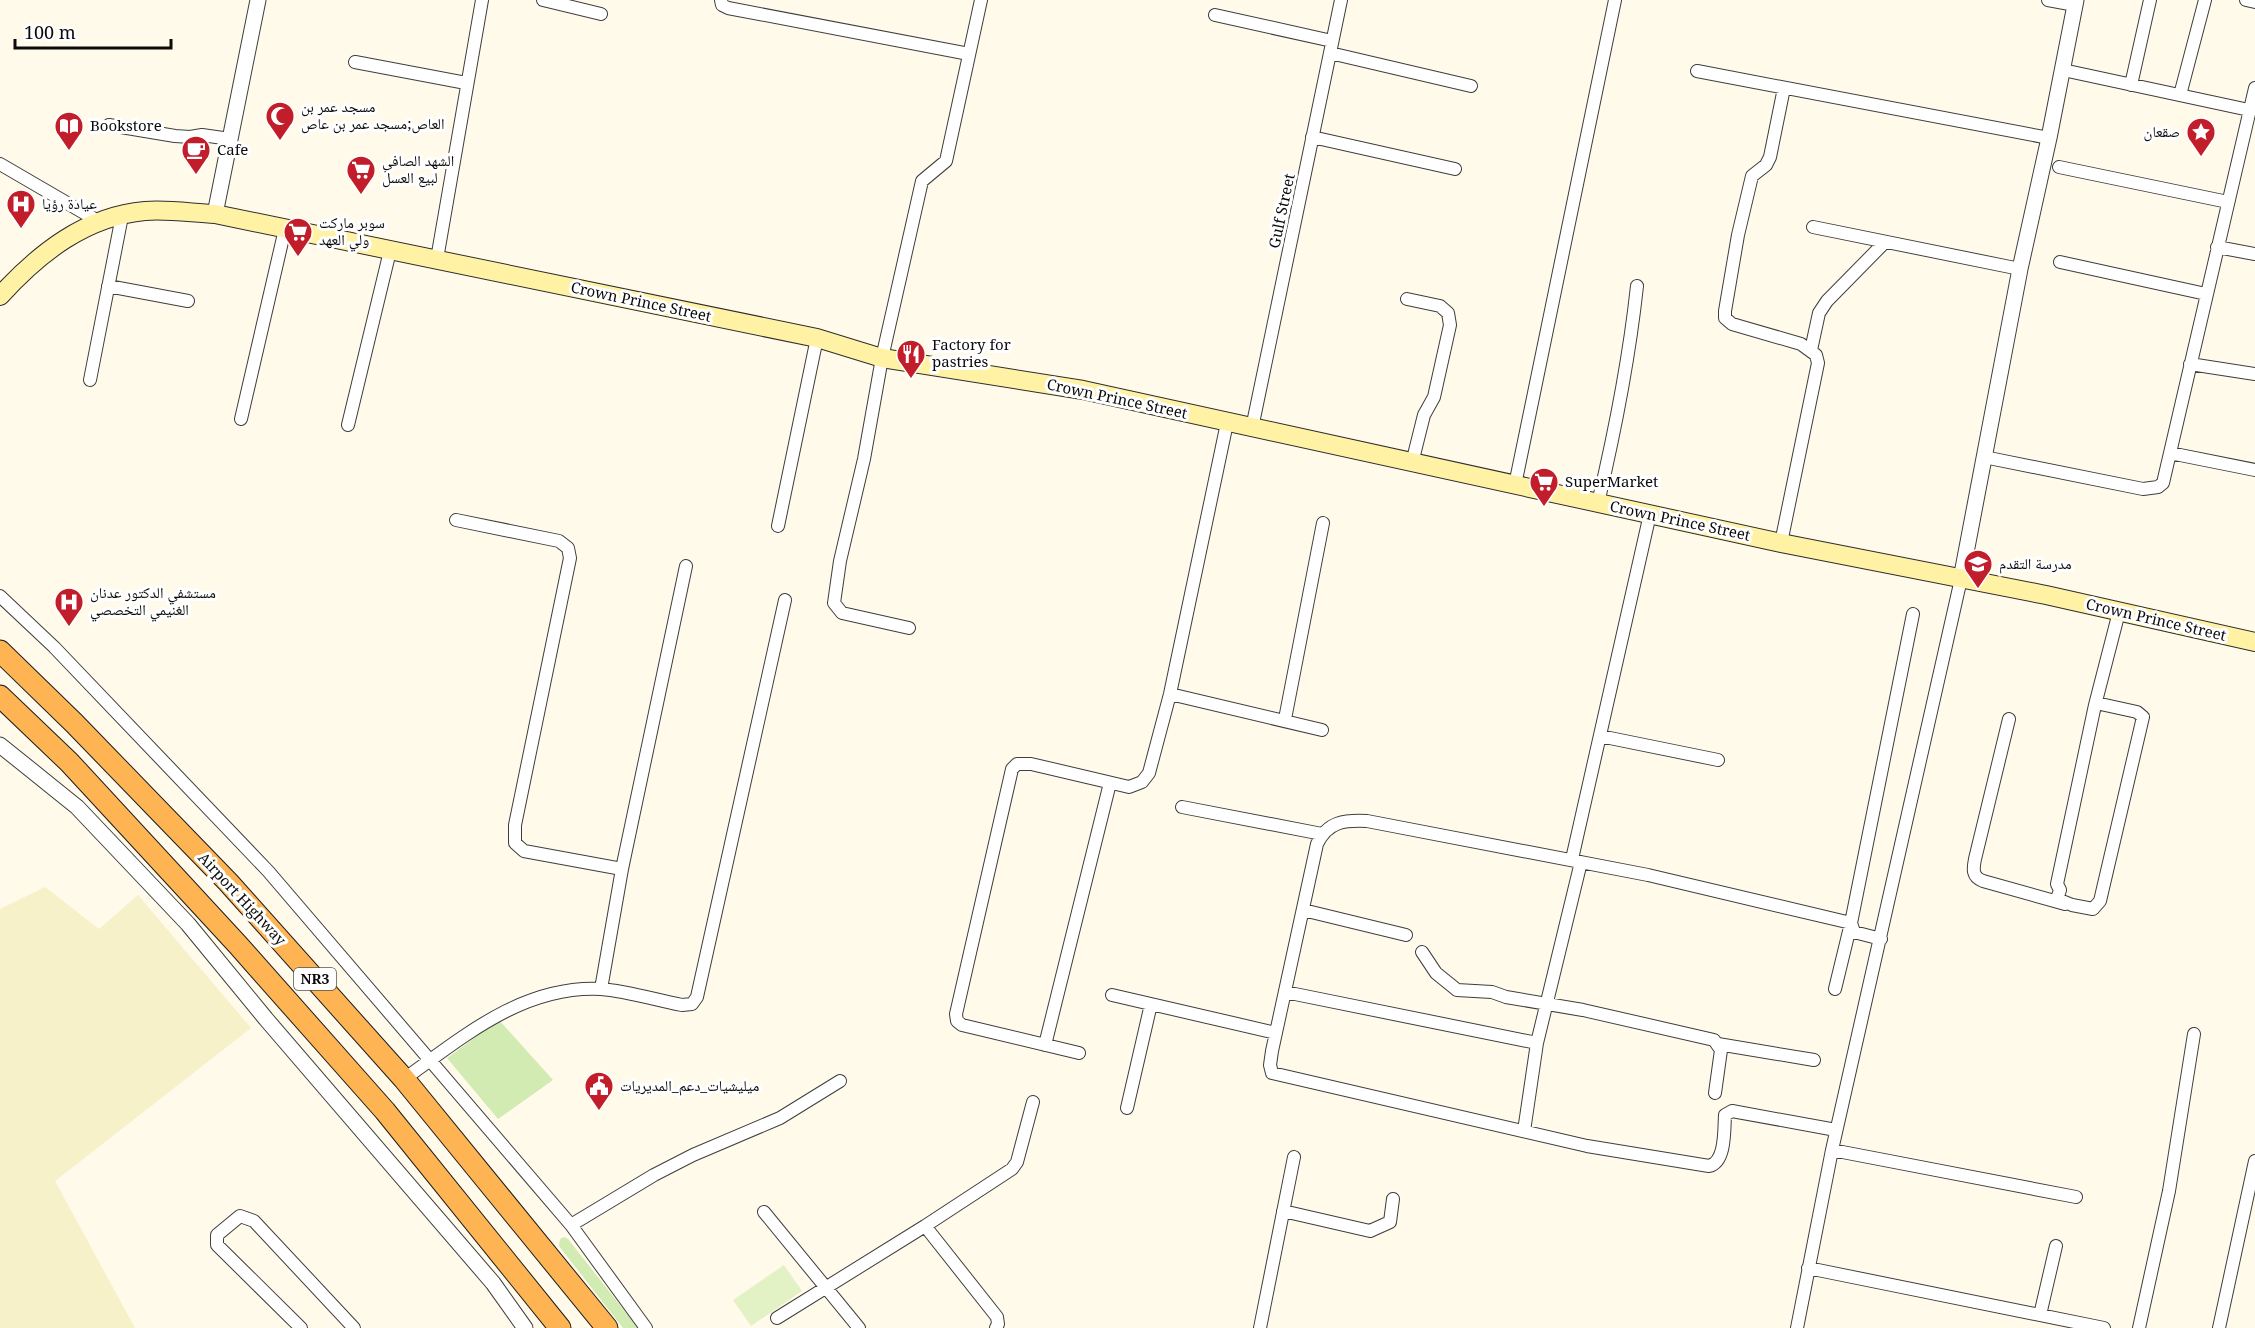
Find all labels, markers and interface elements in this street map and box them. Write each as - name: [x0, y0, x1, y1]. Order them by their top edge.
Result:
- scale bar: [15, 12, 171, 50]
- text: 100 m: [24, 20, 76, 44]
- place label: مسجد عمر بن العاص;مسجد عمر بن عاص: [301, 96, 445, 134]
- mosque icon: مسجد عمر بن العاص;مسجد عمر بن عاص: [264, 100, 296, 142]
- library icon: Bookstore: [53, 110, 85, 152]
- place label: Bookstore: [90, 115, 162, 135]
- place icon: صقعان: [2185, 116, 2217, 158]
- place label: صقعان: [2144, 121, 2180, 142]
- cafe icon: Cafe: [180, 134, 212, 176]
- place label: Cafe: [217, 139, 248, 159]
- place label: الشهد الصافي لبيع العسل: [382, 150, 454, 188]
- supermarket icon: الشهد الصافي لبيع العسل: [345, 154, 377, 196]
- street label: Gulf Street: [1263, 171, 1299, 250]
- hospital icon: عيادة رؤيا: [5, 188, 37, 230]
- place label: عيادة رؤيا: [42, 193, 97, 213]
- place label: سوبر ماركت ولي العهد: [319, 212, 385, 252]
- supermarket icon: سوبر ماركت ولي العهد: [282, 216, 314, 258]
- street label: Crown Prince Street: [569, 276, 713, 326]
- place label: Factory for pastries: [932, 334, 1011, 371]
- restaurant icon: Factory for pastries: [895, 338, 927, 380]
- street label: Crown Prince Street: [1045, 373, 1189, 423]
- supermarket icon: SuperMarket: [1528, 466, 1560, 508]
- place label: SuperMarket: [1565, 471, 1658, 491]
- street label: Crown Prince Street: [1608, 495, 1752, 545]
- school or university icon: مدرسة التقدم: [1962, 548, 1994, 590]
- place label: مدرسة التقدم: [1999, 553, 2072, 574]
- place label: مستشفي الدكتور عدنان الغنيمي التخصصي: [90, 582, 216, 622]
- hospital icon: مستشفي الدكتور عدنان الغنيمي التخصصي: [53, 586, 85, 628]
- street label: Crown Prince Street: [2084, 593, 2228, 645]
- street label: Airport Highway: [194, 847, 291, 950]
- road number: NR3: [294, 968, 336, 990]
- public building icon: ميليشيات_دعم_المديريات: [583, 1070, 615, 1112]
- place label: ميليشيات_دعم_المديريات: [620, 1075, 759, 1096]

